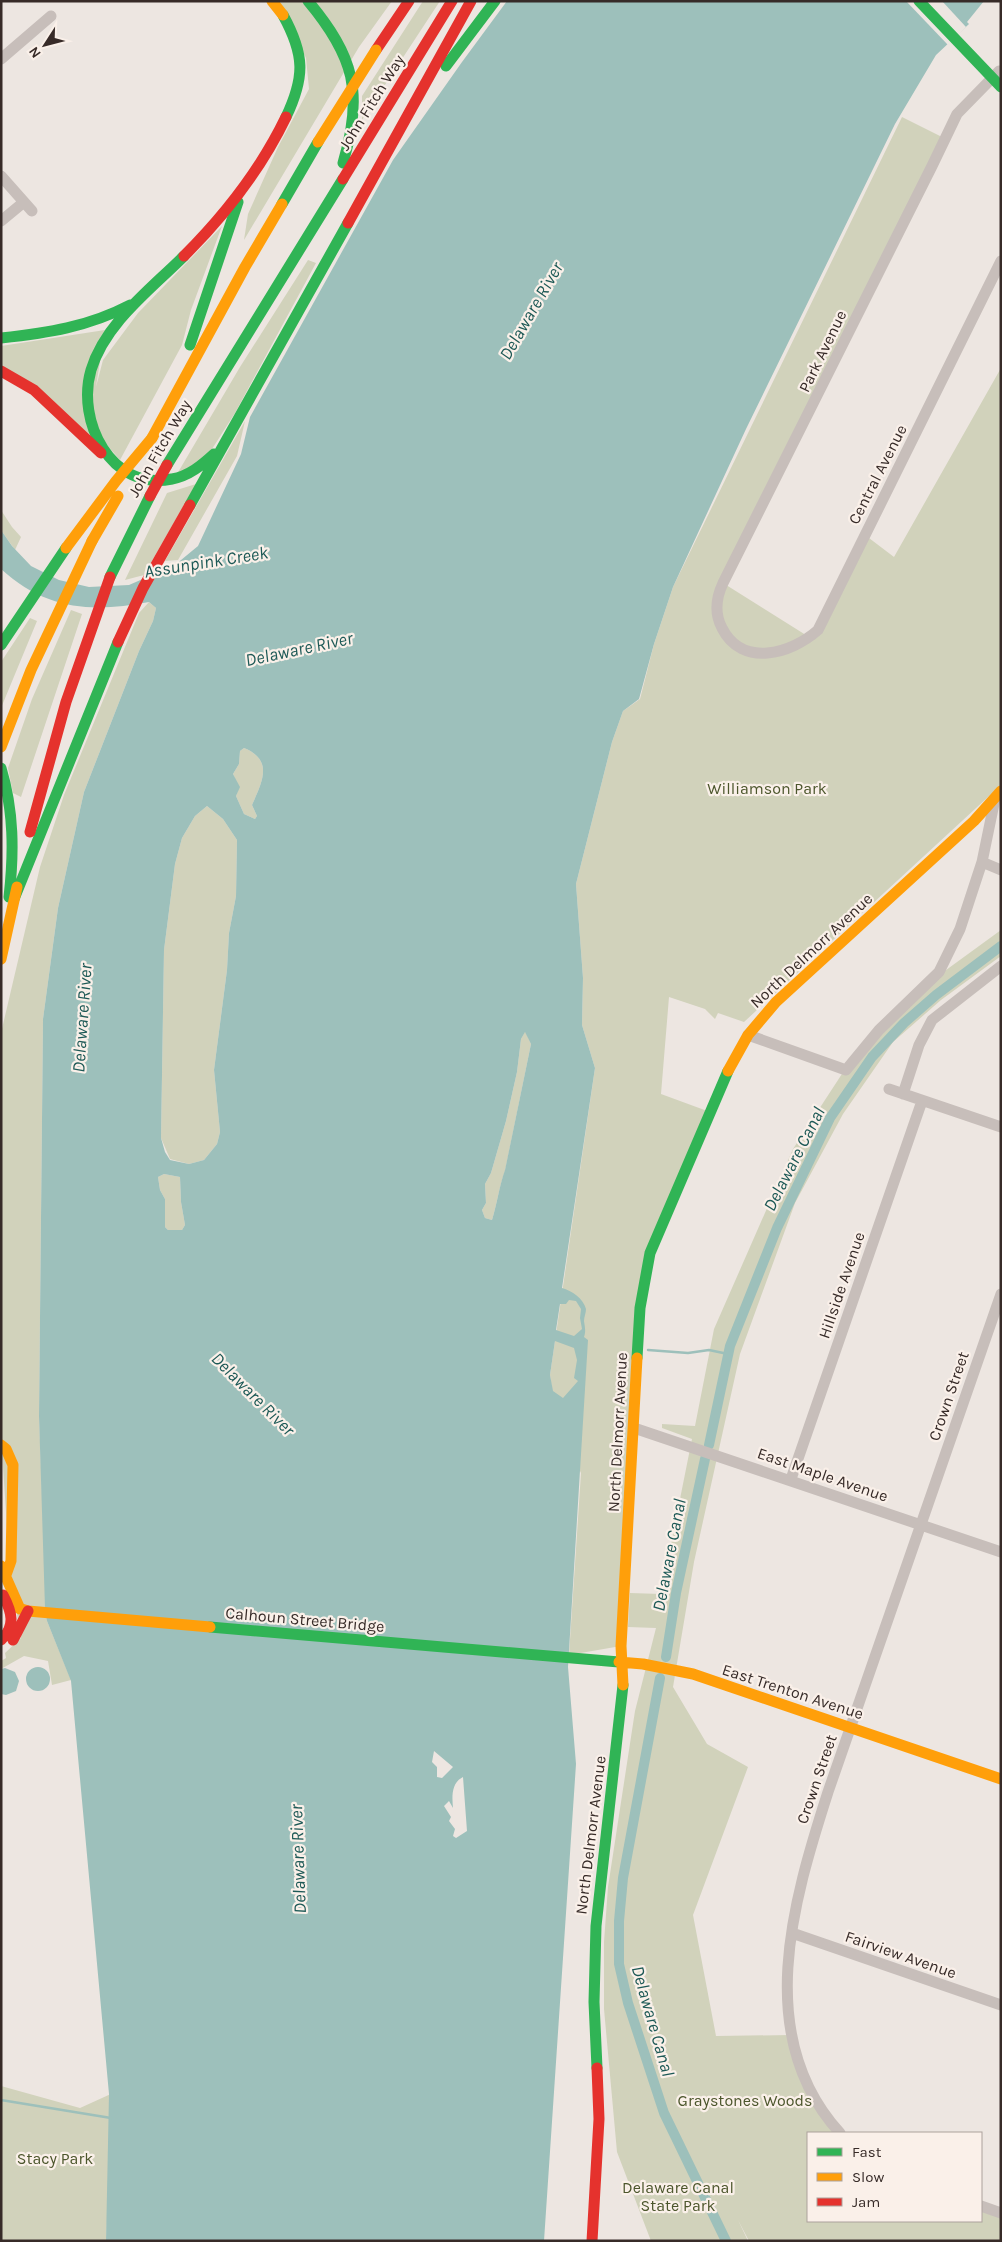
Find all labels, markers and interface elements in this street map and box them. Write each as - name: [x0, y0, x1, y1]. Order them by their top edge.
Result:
- north arrow: [20, 20, 70, 70]
- text: N: [25, 43, 45, 61]
- street label: John Fitch Way: [334, 50, 409, 154]
- water label: Delaware River: [494, 257, 568, 364]
- street label: Park Avenue: [794, 307, 850, 395]
- street label: John Fitch Way: [124, 396, 195, 500]
- street label: Central Avenue: [844, 421, 911, 527]
- water label: Assunpink Creek: [143, 541, 270, 583]
- water label: Delaware River: [243, 627, 356, 671]
- park label: Williamson Park: [707, 779, 827, 798]
- street label: North Delmorr Avenue: [746, 889, 876, 1012]
- water label: Delaware River: [67, 962, 97, 1073]
- water label: Delaware Canal: [758, 1103, 830, 1215]
- street label: Hillside Avenue: [814, 1229, 869, 1341]
- water label: Delaware River: [207, 1348, 300, 1441]
- street label: Crown Street: [924, 1349, 973, 1443]
- street label: North Delmorr Avenue: [604, 1352, 631, 1512]
- street label: East Maple Avenue: [755, 1443, 891, 1506]
- water label: Delaware Canal: [647, 1496, 691, 1613]
- street label: Calhoun Street Bridge: [225, 1603, 385, 1636]
- street label: East Trenton Avenue: [720, 1660, 866, 1723]
- street label: Crown Street: [792, 1732, 841, 1826]
- street label: North Delmorr Avenue: [571, 1755, 610, 1916]
- water label: Delaware River: [285, 1803, 311, 1914]
- street label: Fairview Avenue: [843, 1927, 959, 1982]
- water label: Delaware Canal: [627, 1963, 679, 2079]
- park label: Graystones Woods: [678, 2091, 812, 2110]
- legend: [807, 2132, 982, 2222]
- text: Fast: [852, 2143, 882, 2161]
- park label: Stacy Park: [17, 2149, 93, 2168]
- text: Slow: [852, 2168, 884, 2186]
- park label: Delaware Canal State Park: [622, 2178, 734, 2215]
- text: Jam: [852, 2193, 880, 2211]

